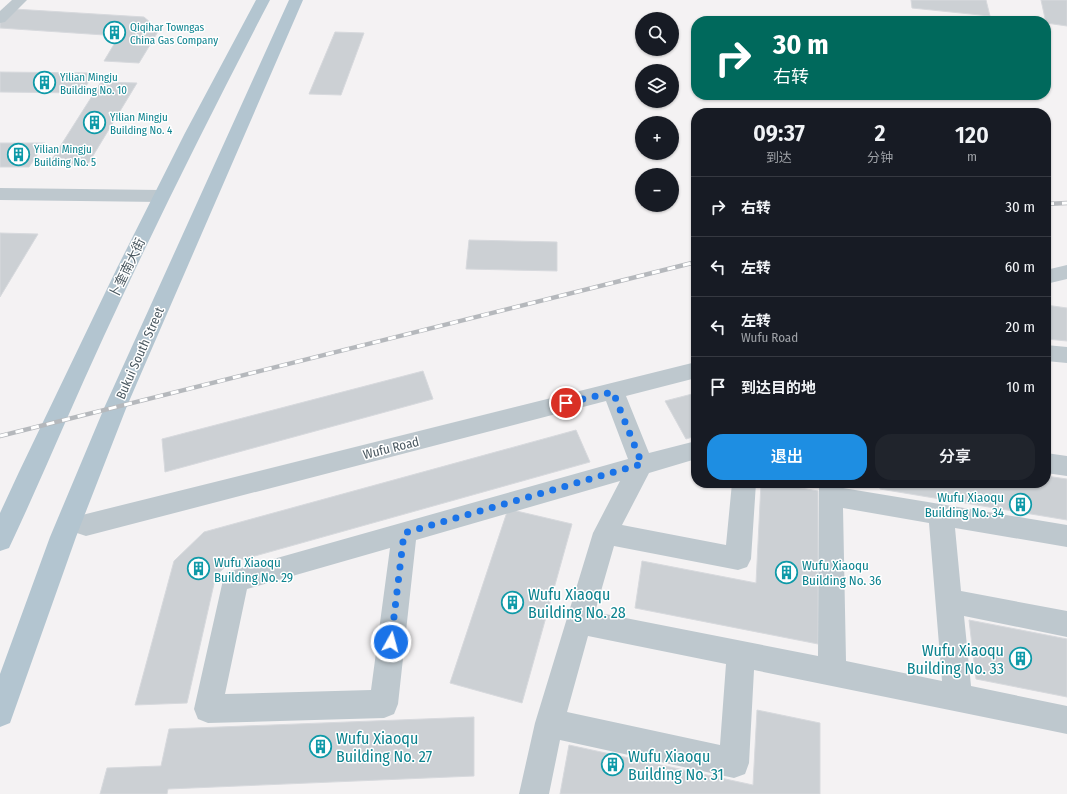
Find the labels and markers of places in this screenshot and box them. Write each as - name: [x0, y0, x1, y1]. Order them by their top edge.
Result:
- building icon: Qiqihar Towngas China Gas Company: [102, 20, 128, 46]
- place label: Qiqihar Towngas China Gas Company: [130, 21, 218, 47]
- building icon: Yilian Mingju Building No. 10: [31, 70, 57, 96]
- place label: Yilian Mingju Building No. 10: [60, 71, 127, 97]
- building icon: Yilian Mingju Building No. 4: [81, 110, 107, 136]
- place label: Yilian Mingju Building No. 4: [110, 111, 173, 137]
- building icon: Yilian Mingju Building No. 5: [6, 142, 32, 168]
- place label: Yilian Mingju Building No. 5: [34, 143, 96, 169]
- pin: [549, 386, 583, 420]
- place label: Wufu Xiaoqu Building No. 34: [925, 490, 1004, 520]
- building icon: Wufu Xiaoqu Building No. 34: [1007, 491, 1033, 517]
- place label: Wufu Xiaoqu Building No. 29: [214, 555, 293, 585]
- building icon: Wufu Xiaoqu Building No. 29: [185, 556, 211, 582]
- place label: Wufu Xiaoqu Building No. 36: [802, 558, 882, 588]
- building icon: Wufu Xiaoqu Building No. 36: [774, 559, 800, 585]
- place label: Wufu Xiaoqu Building No. 28: [528, 585, 626, 622]
- building icon: Wufu Xiaoqu Building No. 28: [500, 590, 526, 616]
- place label: Wufu Xiaoqu Building No. 33: [907, 641, 1004, 678]
- building icon: Wufu Xiaoqu Building No. 33: [1007, 646, 1033, 672]
- place label: Wufu Xiaoqu Building No. 27: [336, 729, 433, 766]
- building icon: Wufu Xiaoqu Building No. 27: [307, 734, 333, 760]
- place label: Wufu Xiaoqu Building No. 31: [628, 747, 724, 784]
- building icon: Wufu Xiaoqu Building No. 31: [600, 752, 626, 778]

